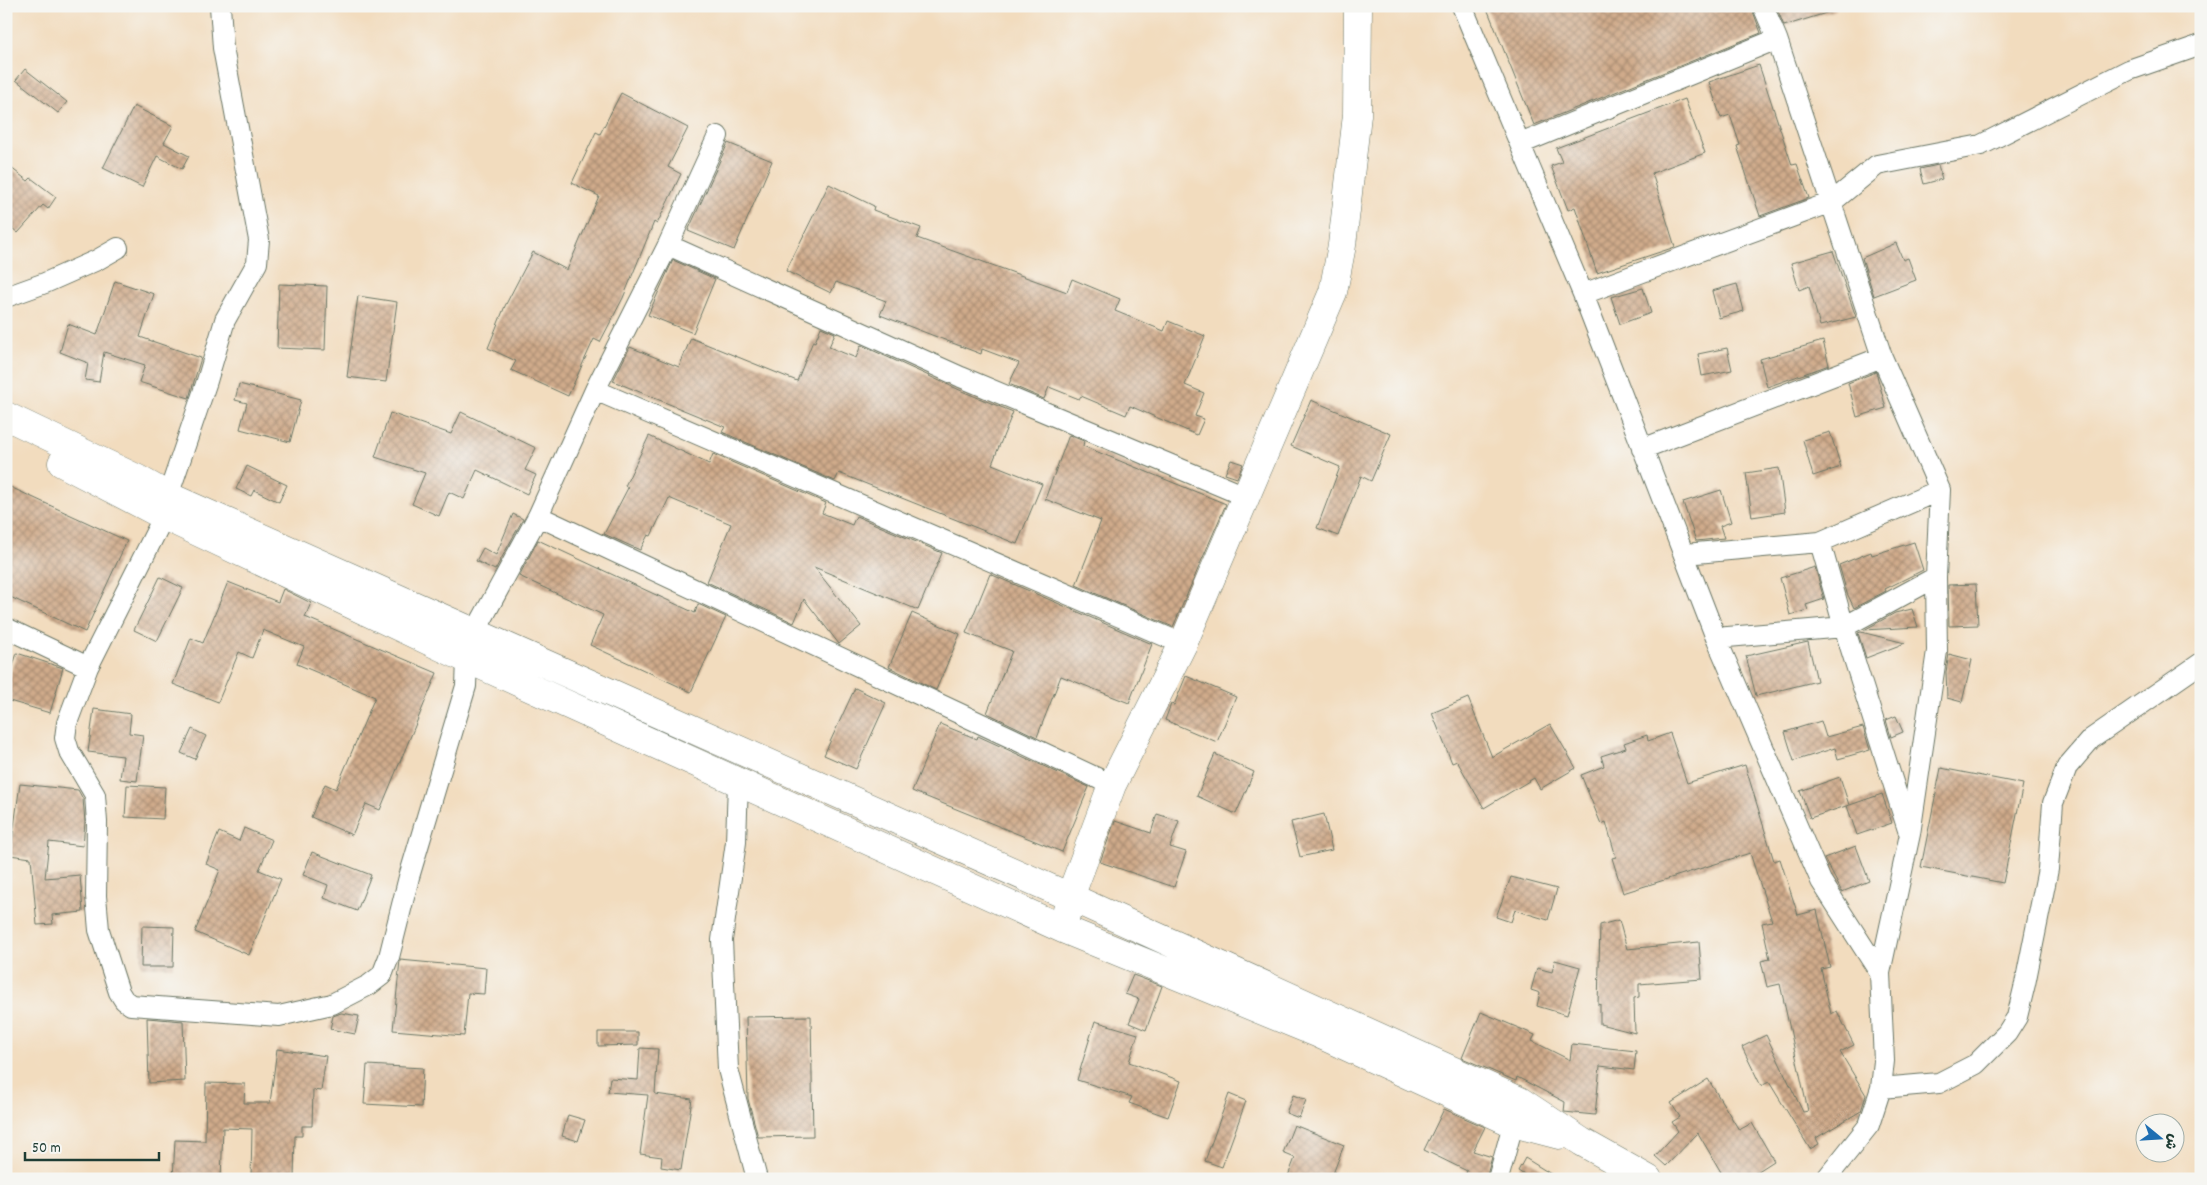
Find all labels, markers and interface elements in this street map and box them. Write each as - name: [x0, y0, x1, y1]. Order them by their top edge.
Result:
- north arrow: [2134, 1112, 2184, 1162]
- scale bar: [25, 1130, 159, 1162]
- text: ش: [2159, 1131, 2182, 1152]
- text: 50 m: [32, 1138, 61, 1160]

